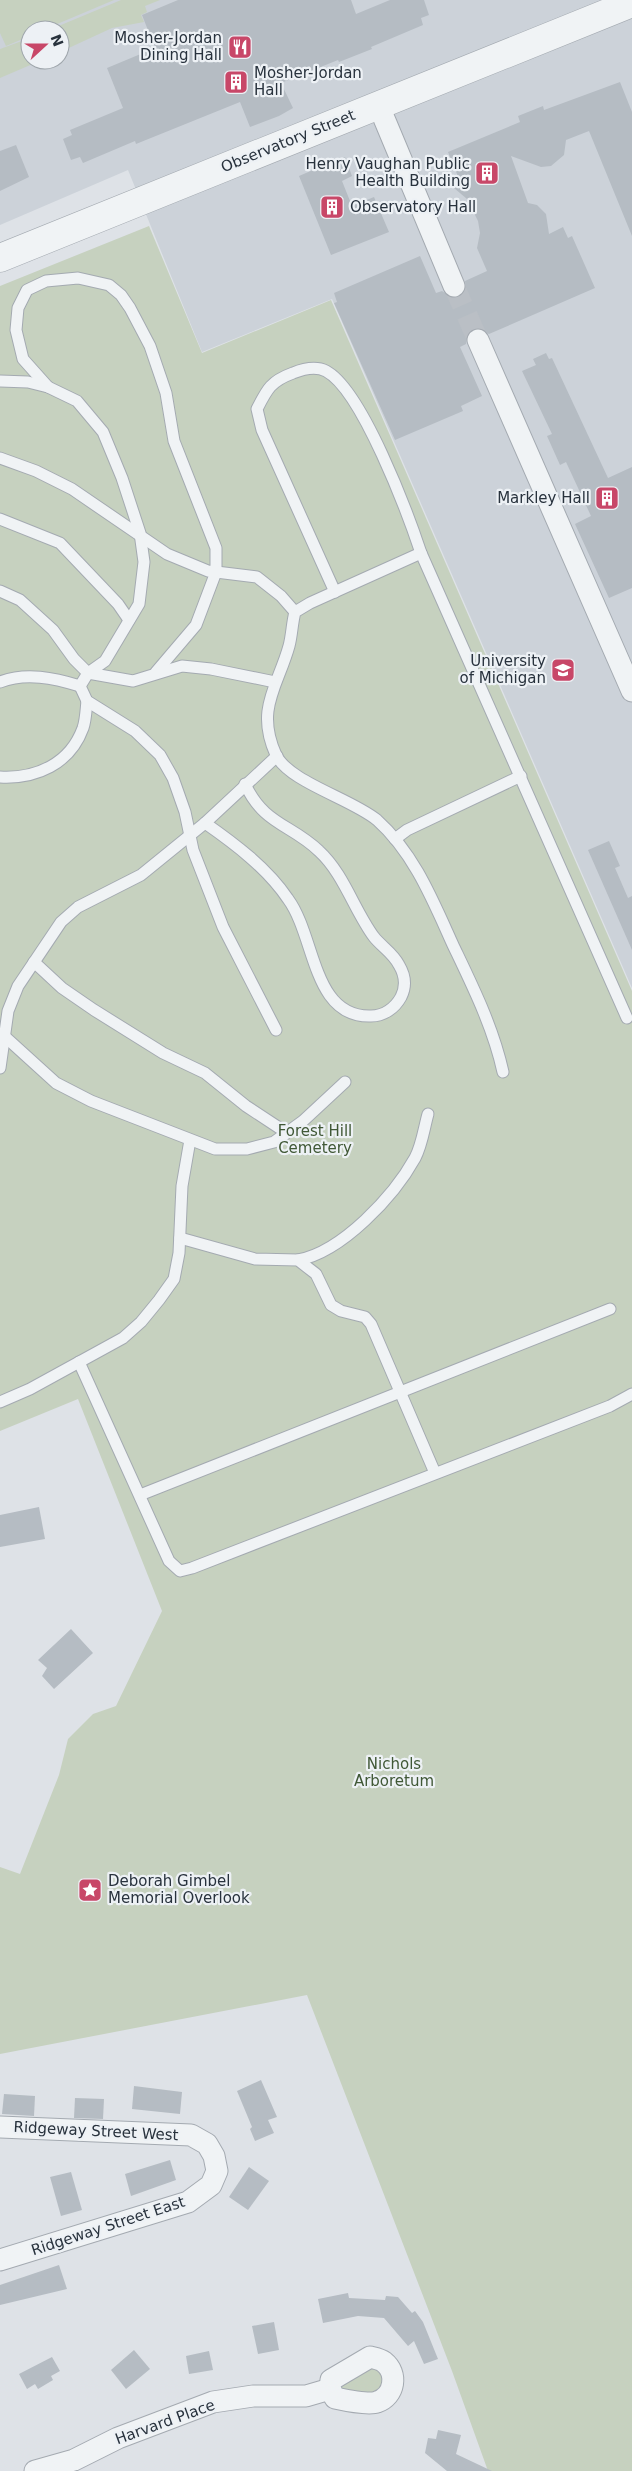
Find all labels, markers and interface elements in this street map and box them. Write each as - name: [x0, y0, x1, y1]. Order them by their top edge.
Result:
- north arrow: [20, 20, 70, 70]
- place label: Mosher-Jordan Dining Hall: [114, 29, 222, 64]
- text: N: [48, 32, 67, 49]
- restaurant icon: Mosher-Jordan Dining Hall: [227, 34, 253, 60]
- place label: Mosher-Jordan Hall: [254, 64, 362, 99]
- building icon: Mosher-Jordan Hall: [223, 69, 249, 95]
- street label: Observatory Street: [218, 106, 358, 176]
- place label: Henry Vaughan Public Health Building: [305, 155, 470, 190]
- building icon: Henry Vaughan Public Health Building: [474, 160, 500, 186]
- building icon: Observatory Hall: [319, 194, 345, 220]
- place label: Observatory Hall: [350, 198, 476, 216]
- building icon: Markley Hall: [594, 485, 620, 511]
- place label: Markley Hall: [497, 489, 590, 507]
- place label: University of Michigan: [460, 652, 546, 687]
- school or university icon: University of Michigan: [550, 657, 576, 683]
- park label: Forest Hill Cemetery: [278, 1122, 352, 1157]
- park label: Nichols Arboretum: [354, 1755, 434, 1790]
- place label: Deborah Gimbel Memorial Overlook: [108, 1872, 250, 1907]
- place icon: Deborah Gimbel Memorial Overlook: [77, 1877, 103, 1903]
- street label: Ridgeway Street West: [13, 2118, 179, 2144]
- street label: Ridgeway Street East: [29, 2193, 187, 2259]
- street label: Harvard Place: [113, 2396, 217, 2448]

